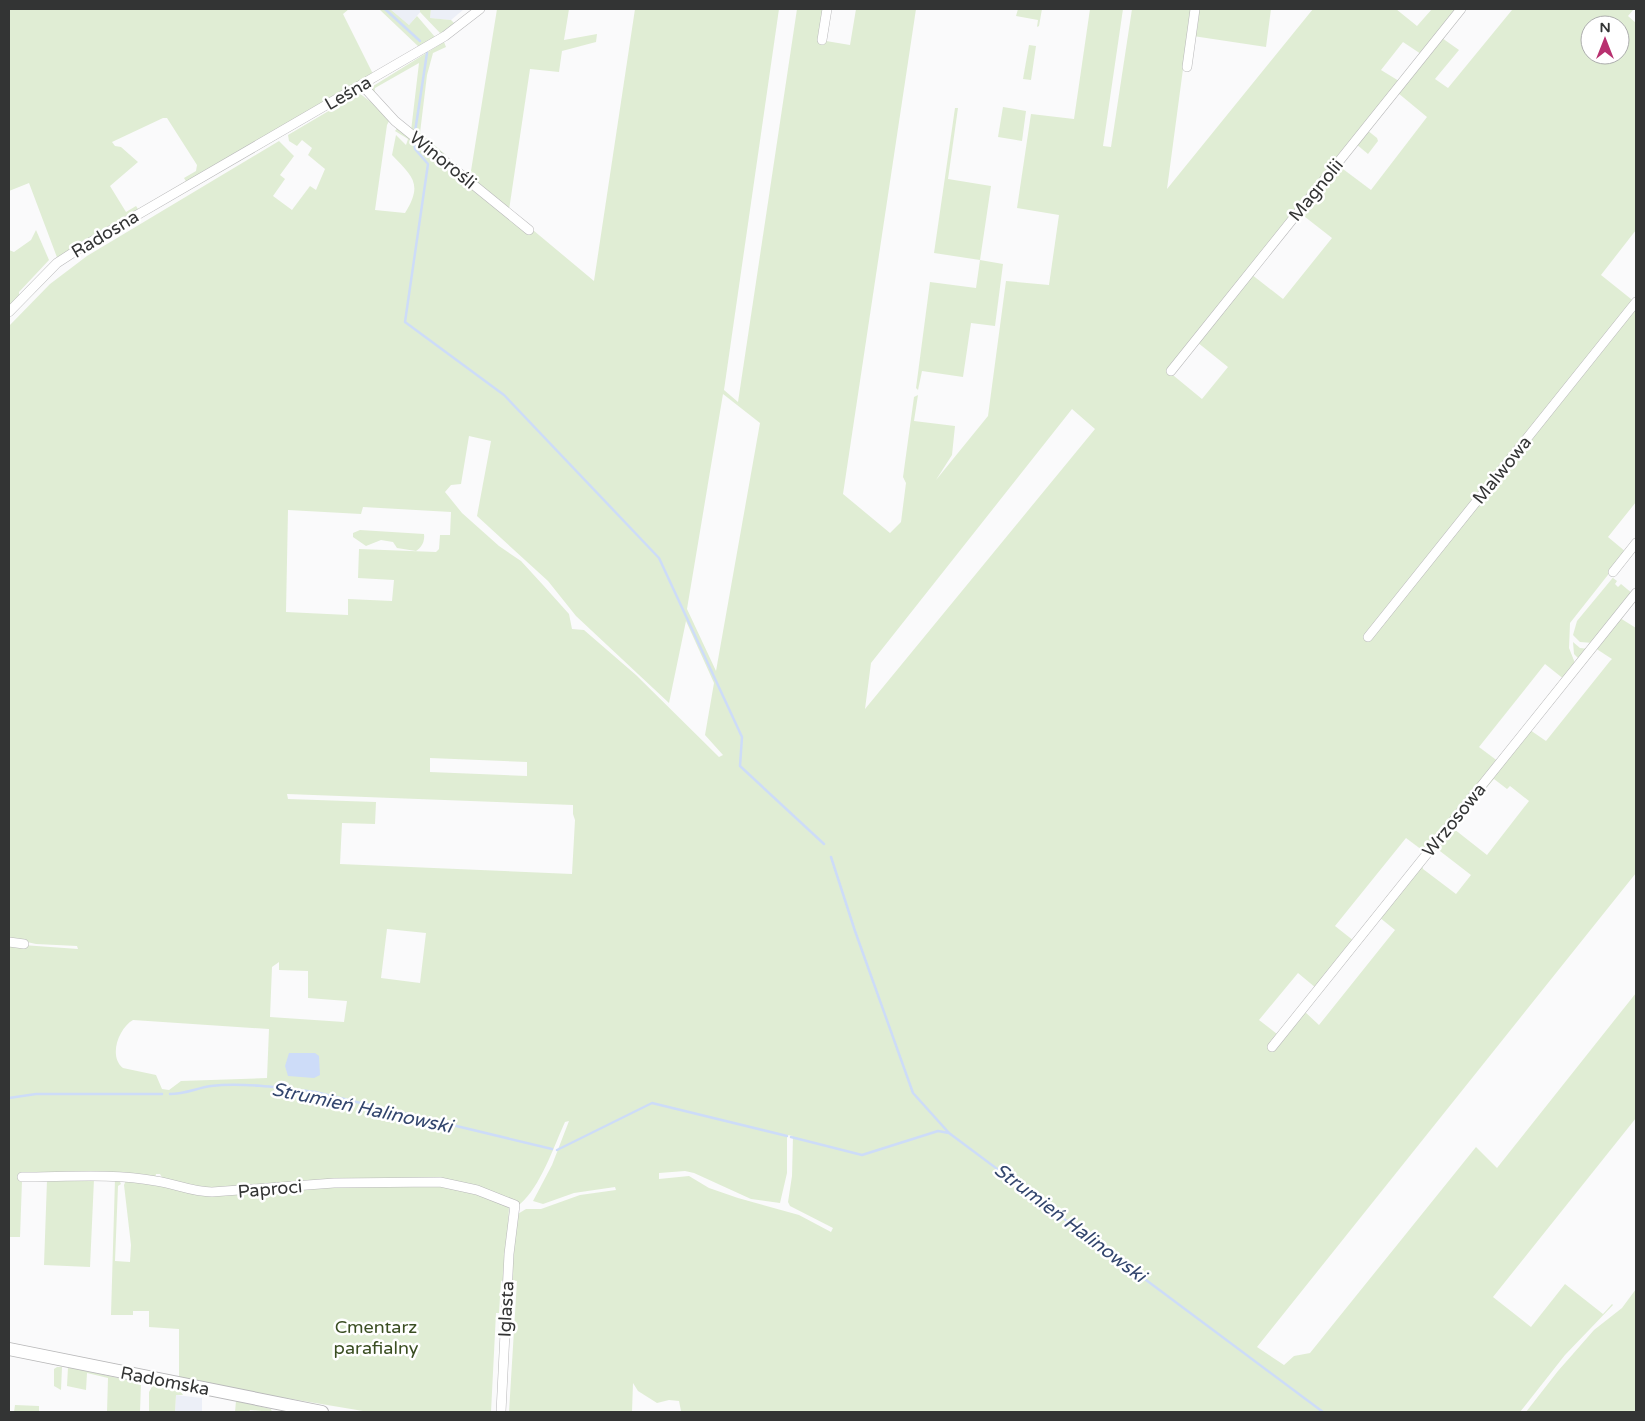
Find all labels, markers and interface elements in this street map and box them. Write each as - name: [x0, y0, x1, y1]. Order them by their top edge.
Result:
- north arrow: [1580, 15, 1630, 65]
- text: N: [1599, 19, 1611, 36]
- street label: Leśna: [321, 71, 375, 115]
- street label: Winorośli: [405, 126, 481, 194]
- street label: Magnolii: [1284, 154, 1348, 226]
- street label: Radosna: [67, 205, 143, 263]
- street label: Malwowa: [1468, 432, 1536, 508]
- street label: Wrzosowa: [1418, 779, 1490, 861]
- water label: Strumień Halinowski: [270, 1078, 456, 1138]
- water label: Strumień Halinowski: [990, 1159, 1152, 1288]
- street label: Paproci: [237, 1175, 303, 1203]
- street label: Iglasta: [494, 1280, 518, 1338]
- park label: Cmentarz parafialny: [334, 1316, 419, 1359]
- street label: Radomska: [119, 1362, 211, 1400]

